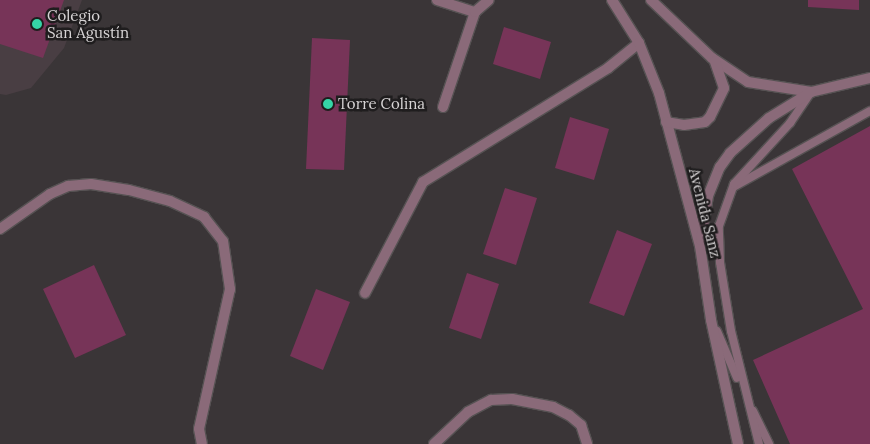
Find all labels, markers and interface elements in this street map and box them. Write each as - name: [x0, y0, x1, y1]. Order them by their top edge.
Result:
- place label: Colegio San Agustín: [47, 6, 129, 41]
- marker: Colegio San Agustín: [31, 18, 43, 30]
- place label: Torre Colina: [338, 95, 425, 113]
- marker: Torre Colina: [322, 98, 334, 110]
- street label: Avenida Sanz: [685, 166, 725, 260]

